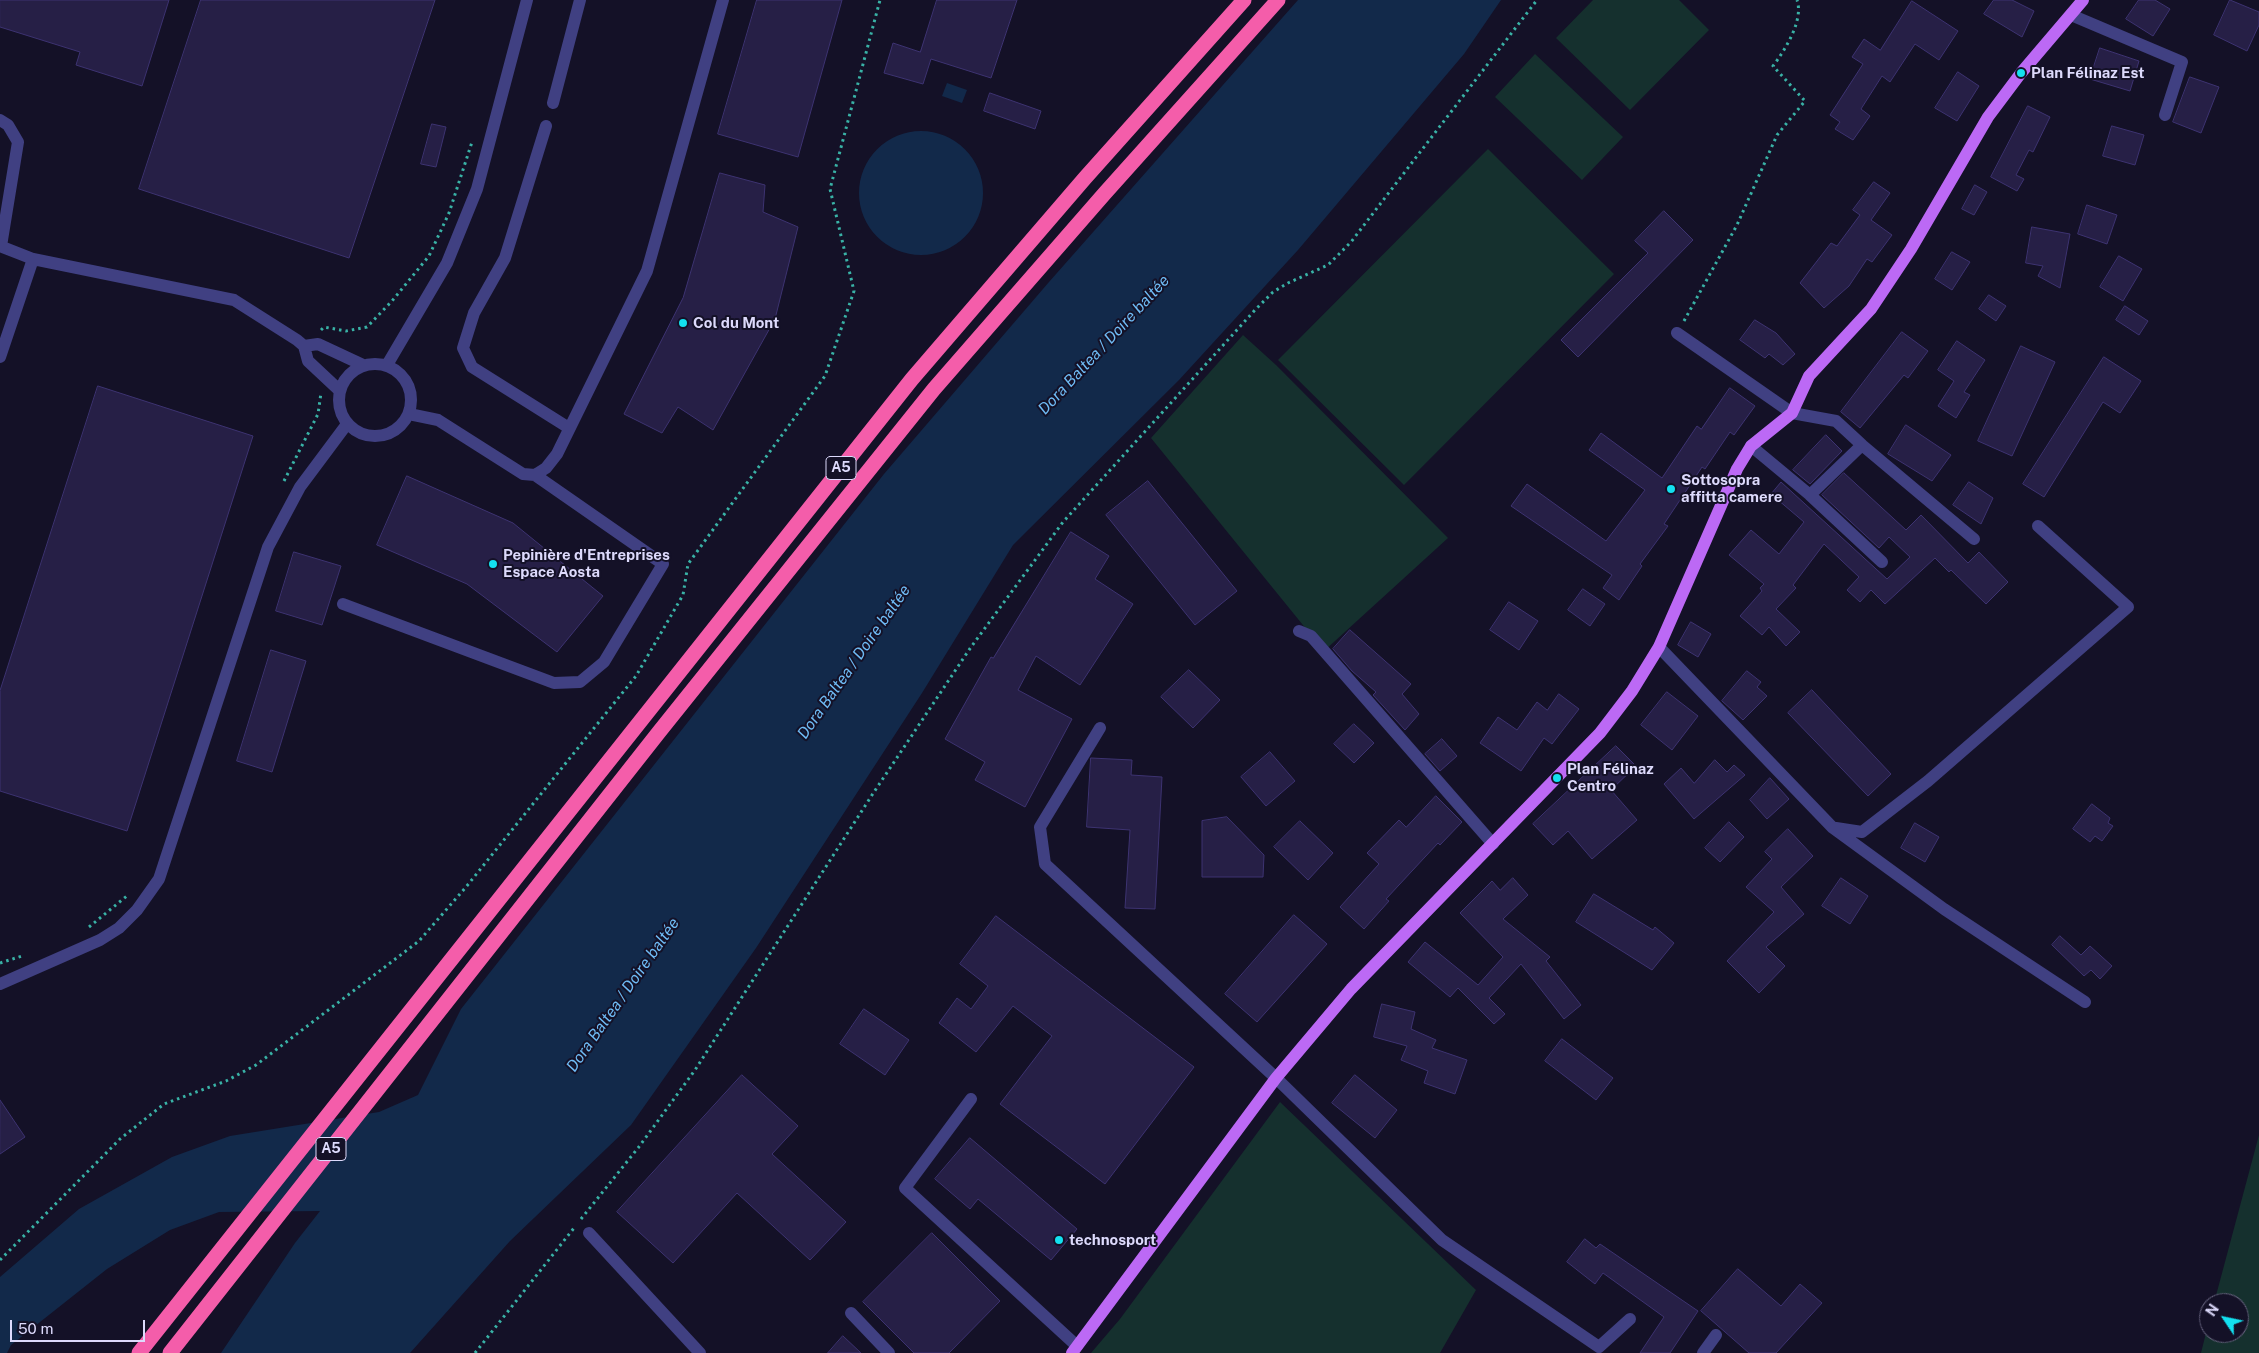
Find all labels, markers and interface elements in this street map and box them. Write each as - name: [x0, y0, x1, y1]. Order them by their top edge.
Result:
- place label: Plan Félinaz Est: [2031, 64, 2145, 82]
- marker: Plan Félinaz Est: [2015, 67, 2027, 79]
- water label: Dora Baltea / Doire baltée: [1034, 271, 1174, 419]
- place label: Col du Mont: [693, 314, 779, 332]
- marker: Col du Mont: [677, 317, 689, 329]
- road number: A5: [826, 456, 856, 479]
- place label: Sottosopra affitta camere: [1681, 471, 1782, 506]
- marker: Sottosopra affitta camere: [1665, 483, 1677, 495]
- place label: Pepinière d'Entreprises Espace Aosta: [503, 546, 670, 581]
- marker: Pepinière d'Entreprises Espace Aosta: [487, 558, 499, 570]
- water label: Dora Baltea / Doire baltée: [793, 581, 915, 743]
- place label: Plan Félinaz Centro: [1567, 760, 1654, 795]
- marker: Plan Félinaz Centro: [1551, 772, 1563, 784]
- water label: Dora Baltea / Doire baltée: [562, 914, 684, 1076]
- road number: A5: [316, 1138, 346, 1160]
- place label: technosport: [1069, 1231, 1156, 1249]
- marker: technosport: [1053, 1234, 1065, 1246]
- north arrow: [2199, 1293, 2249, 1343]
- text: N: [2203, 1301, 2222, 1319]
- scale bar: [12, 1310, 148, 1342]
- text: 50 m: [18, 1320, 53, 1337]

